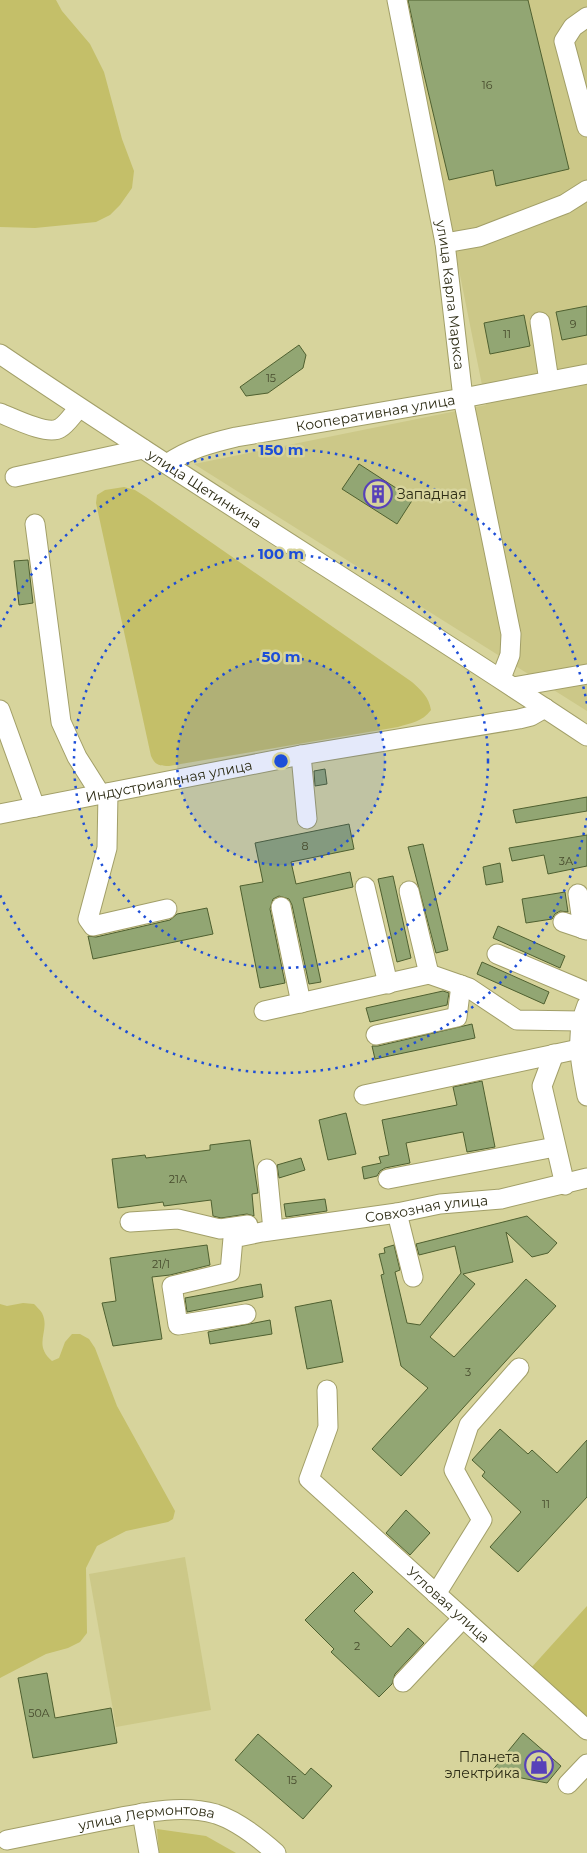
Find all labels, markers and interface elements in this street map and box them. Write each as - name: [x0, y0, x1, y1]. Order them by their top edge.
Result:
- house number: 16: [482, 78, 493, 92]
- street label: улица Карла Маркса: [432, 218, 469, 371]
- house number: 9: [570, 317, 577, 331]
- house number: 11: [503, 327, 511, 341]
- house number: 15: [266, 371, 276, 385]
- street label: Кооперативная улица: [294, 391, 456, 436]
- text: 150 m: [259, 440, 303, 459]
- street label: улица Щетинкина: [143, 445, 265, 532]
- building icon: Западная: [363, 479, 393, 509]
- place label: Западная: [397, 485, 467, 503]
- text: 100 m: [258, 544, 304, 563]
- text: 50 m: [261, 647, 301, 666]
- centre of rings: [272, 752, 290, 770]
- street label: Индустриальная улица: [84, 756, 254, 806]
- house number: 8: [301, 839, 309, 853]
- house number: 3А: [559, 854, 574, 868]
- house number: 21А: [169, 1172, 188, 1186]
- street label: Совхозная улица: [364, 1191, 489, 1226]
- house number: 21/1: [152, 1257, 170, 1271]
- house number: 3: [465, 1365, 471, 1379]
- house number: 11: [542, 1497, 550, 1511]
- street label: Угловая улица: [403, 1563, 493, 1647]
- house number: 2: [354, 1639, 360, 1653]
- house number: 50А: [28, 1706, 51, 1720]
- place label: Планета электрика: [445, 1748, 520, 1782]
- shop icon: Планета электрика: [524, 1750, 554, 1780]
- house number: 15: [287, 1773, 297, 1787]
- street label: улица Лермонтова: [76, 1800, 217, 1835]

